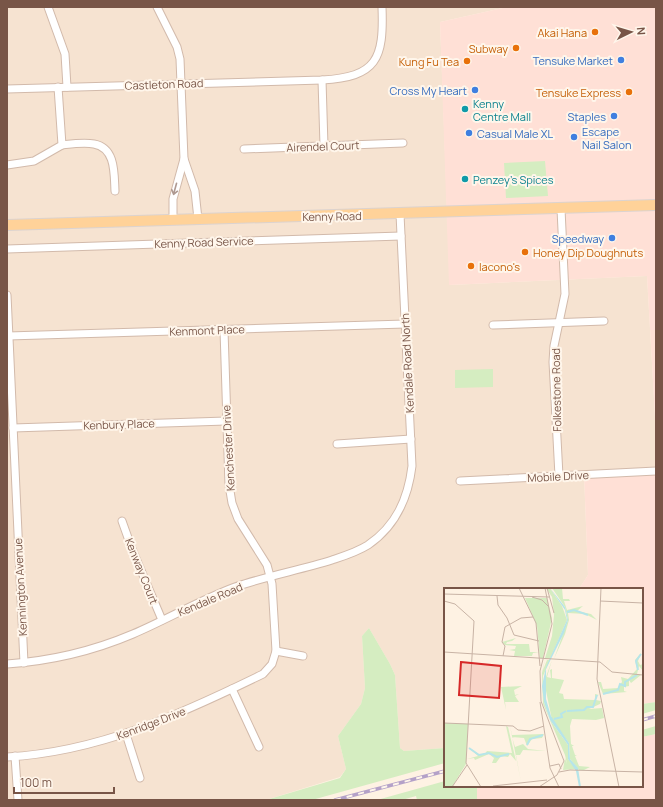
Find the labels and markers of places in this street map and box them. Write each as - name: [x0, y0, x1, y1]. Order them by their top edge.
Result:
- place label: Akai Hana: [537, 25, 587, 40]
- marker: Akai Hana: [590, 27, 600, 37]
- place label: Subway: [469, 41, 508, 56]
- marker: Subway: [511, 43, 521, 53]
- place label: Tensuke Market: [533, 53, 613, 68]
- place label: Kung Fu Tea: [399, 54, 459, 69]
- marker: Tensuke Market: [616, 55, 626, 65]
- marker: Kung Fu Tea: [462, 56, 472, 66]
- place label: Cross My Heart: [389, 83, 467, 98]
- marker: Cross My Heart: [470, 85, 480, 95]
- place label: Tensuke Express: [536, 85, 621, 100]
- marker: Tensuke Express: [624, 87, 634, 97]
- place label: Kenny Centre Mall: [473, 96, 531, 124]
- marker: Kenny Centre Mall: [460, 104, 470, 114]
- place label: Staples: [567, 109, 606, 124]
- marker: Staples: [609, 111, 619, 121]
- place label: Escape Nail Salon: [582, 124, 631, 152]
- place label: Casual Male XL: [477, 126, 553, 141]
- marker: Casual Male XL: [464, 128, 474, 138]
- marker: Escape Nail Salon: [569, 132, 579, 142]
- place label: Penzey's Spices: [473, 172, 554, 187]
- marker: Penzey's Spices: [460, 174, 470, 184]
- place label: Speedway: [552, 231, 604, 246]
- marker: Speedway: [607, 233, 617, 243]
- place label: Honey Dip Doughnuts: [533, 245, 643, 260]
- marker: Honey Dip Doughnuts: [520, 247, 530, 257]
- place label: Iacono's: [479, 259, 520, 274]
- marker: Iacono's: [466, 261, 476, 271]

